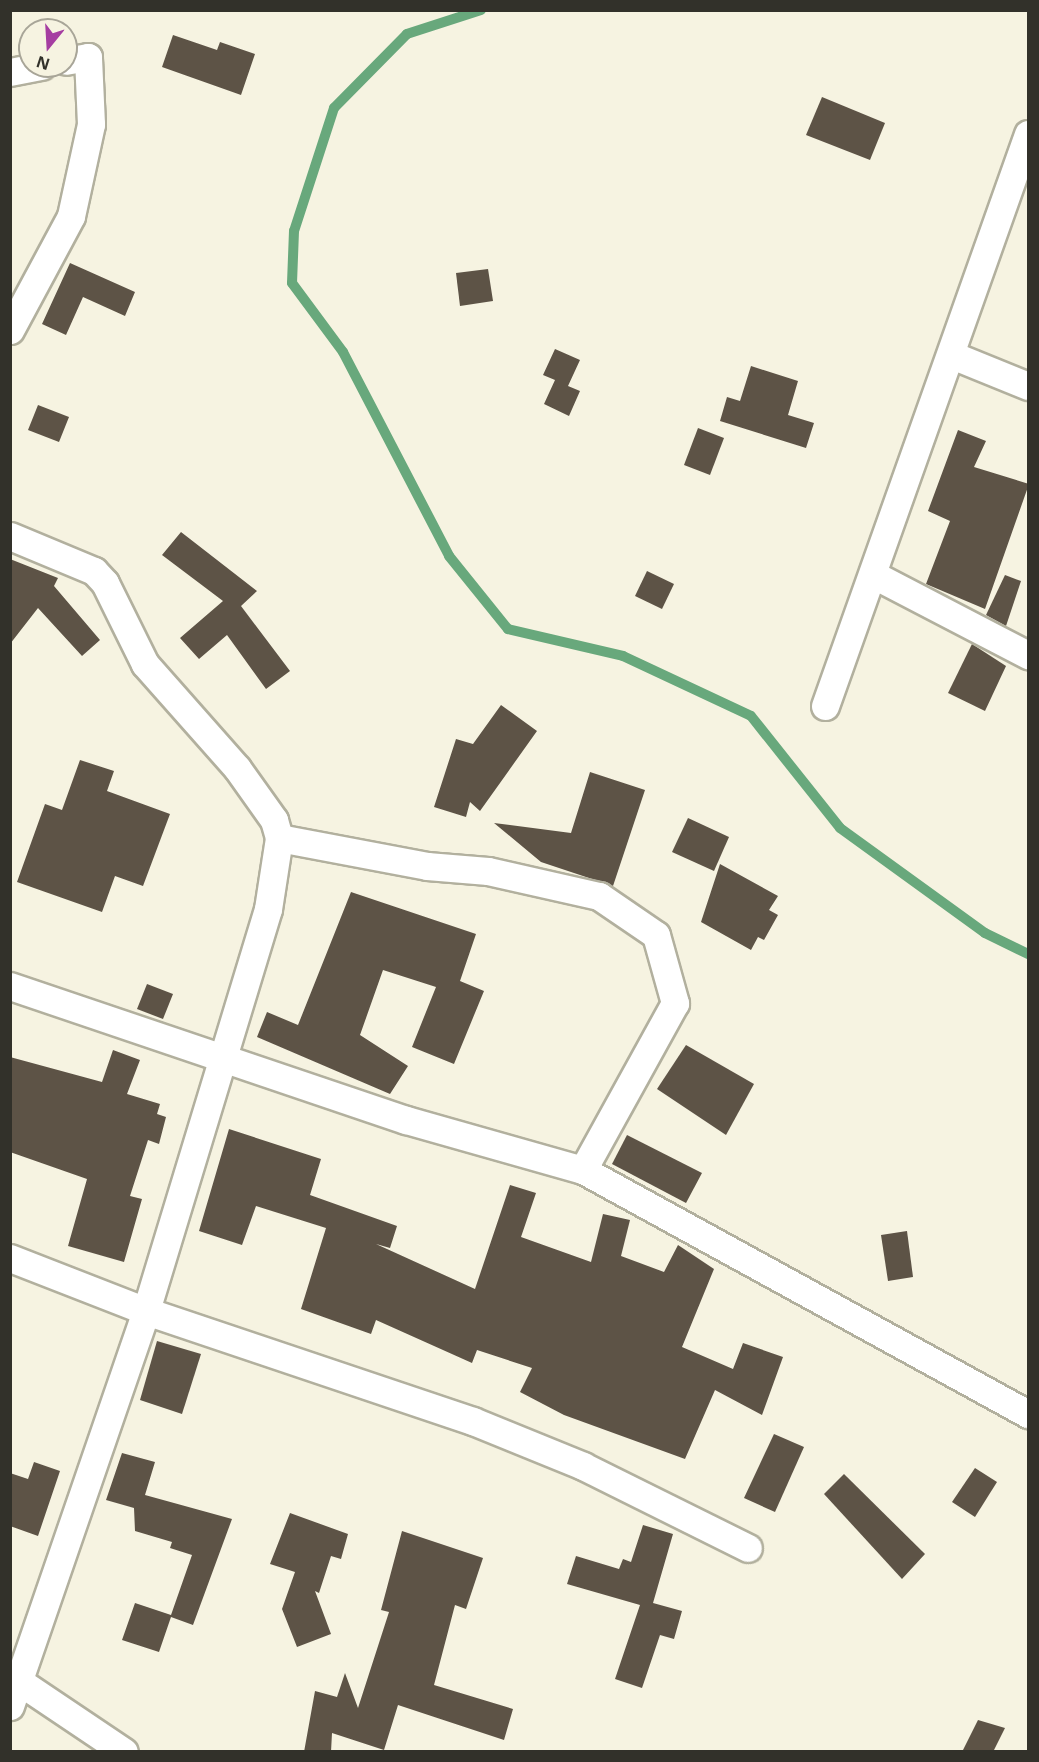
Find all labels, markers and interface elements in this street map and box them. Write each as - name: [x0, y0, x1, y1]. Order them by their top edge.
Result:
- north arrow: [18, 18, 78, 78]
- text: N: [33, 51, 53, 76]

